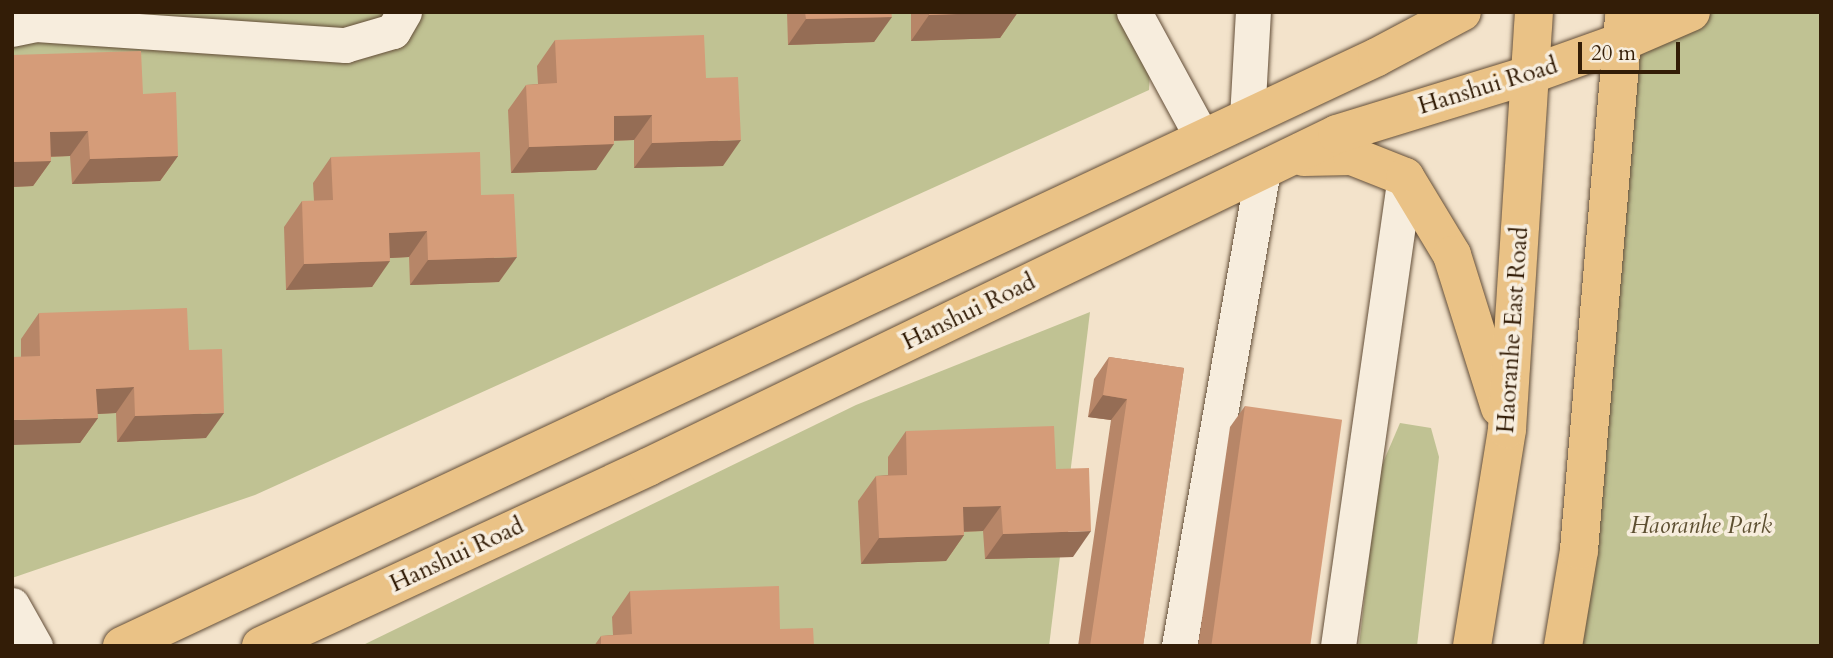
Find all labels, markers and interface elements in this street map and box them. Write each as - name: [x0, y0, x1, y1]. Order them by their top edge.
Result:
- scale bar: [1581, 28, 1682, 72]
- text: 20 m: [1591, 39, 1636, 68]
- street label: Hanshui Road: [1415, 51, 1561, 121]
- street label: Haoranhe East Road: [1491, 226, 1535, 434]
- street label: Hanshui Road: [898, 267, 1040, 357]
- street label: Hanshui Road: [385, 511, 529, 599]
- park label: Haoranhe Park: [1630, 512, 1772, 540]

